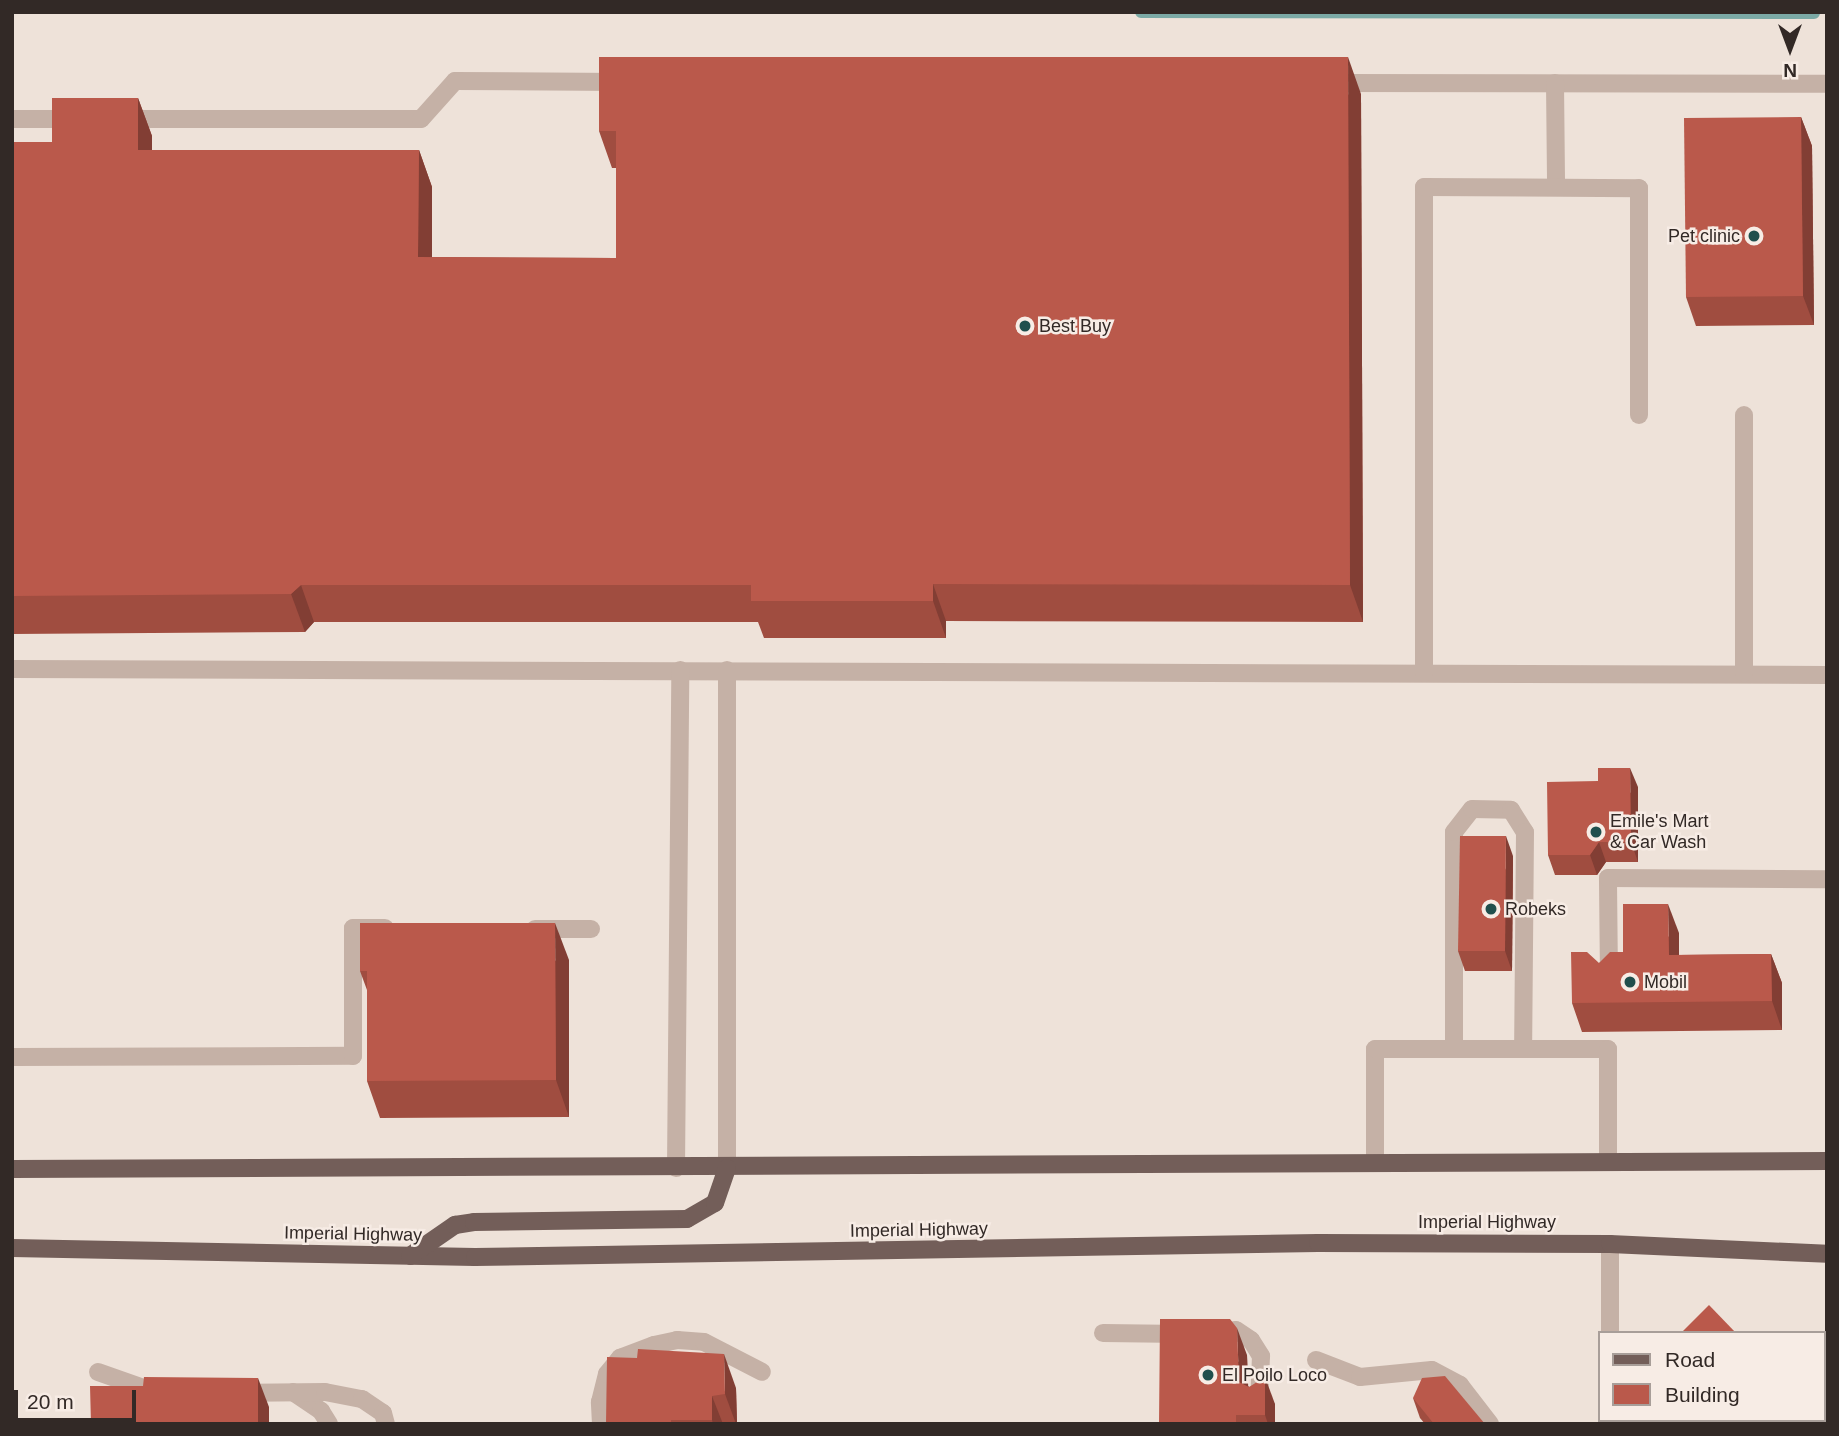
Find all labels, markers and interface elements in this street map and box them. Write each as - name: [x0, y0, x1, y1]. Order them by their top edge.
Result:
- north arrow: [1755, 14, 1825, 84]
- text: N: [1783, 60, 1797, 81]
- place label: Pet clinic: [1668, 225, 1740, 247]
- marker: Pet clinic: [1746, 228, 1762, 244]
- place label: Best Buy: [1039, 315, 1111, 337]
- marker: Best Buy: [1017, 318, 1033, 334]
- place label: Emile's Mart & Car Wash: [1610, 811, 1708, 854]
- marker: Emile's Mart & Car Wash: [1588, 824, 1604, 840]
- place label: Robeks: [1505, 898, 1566, 920]
- marker: Robeks: [1483, 901, 1499, 917]
- place label: Mobil: [1644, 971, 1687, 993]
- marker: Mobil: [1622, 974, 1638, 990]
- street label: Imperial Highway: [1418, 1211, 1556, 1233]
- street label: Imperial Highway: [850, 1218, 988, 1242]
- street label: Imperial Highway: [284, 1222, 422, 1246]
- legend: [1598, 1331, 1825, 1422]
- text: Road: [1665, 1348, 1715, 1371]
- place label: El Poilo Loco: [1222, 1364, 1327, 1386]
- marker: El Poilo Loco: [1200, 1367, 1216, 1383]
- scale bar: [18, 1376, 140, 1420]
- text: Building: [1665, 1383, 1740, 1406]
- text: 20 m: [27, 1390, 74, 1413]

